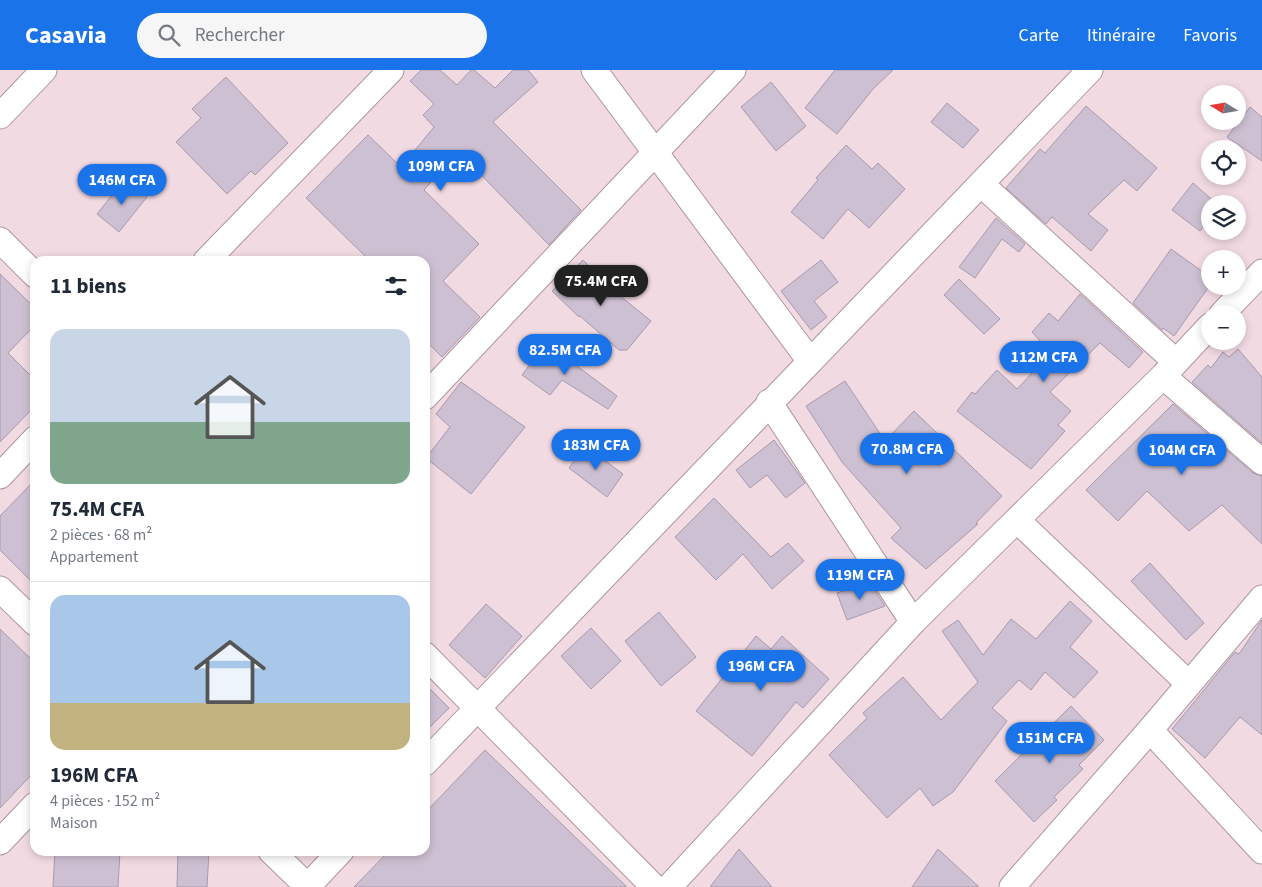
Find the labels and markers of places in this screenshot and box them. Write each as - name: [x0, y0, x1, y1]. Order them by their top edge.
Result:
- pin: 109M CFA: [389, 150, 493, 192]
- pin: 146M CFA: [70, 164, 174, 206]
- pin: 75.4M CFA: [544, 264, 658, 307]
- pin: 82.5M CFA: [508, 334, 622, 376]
- pin: 112M CFA: [992, 340, 1096, 383]
- pin: 183M CFA: [544, 428, 648, 471]
- pin: 70.8M CFA: [850, 432, 964, 475]
- pin: 104M CFA: [1130, 434, 1234, 476]
- pin: 119M CFA: [808, 558, 912, 601]
- pin: 196M CFA: [709, 650, 813, 692]
- pin: 151M CFA: [998, 722, 1102, 764]

